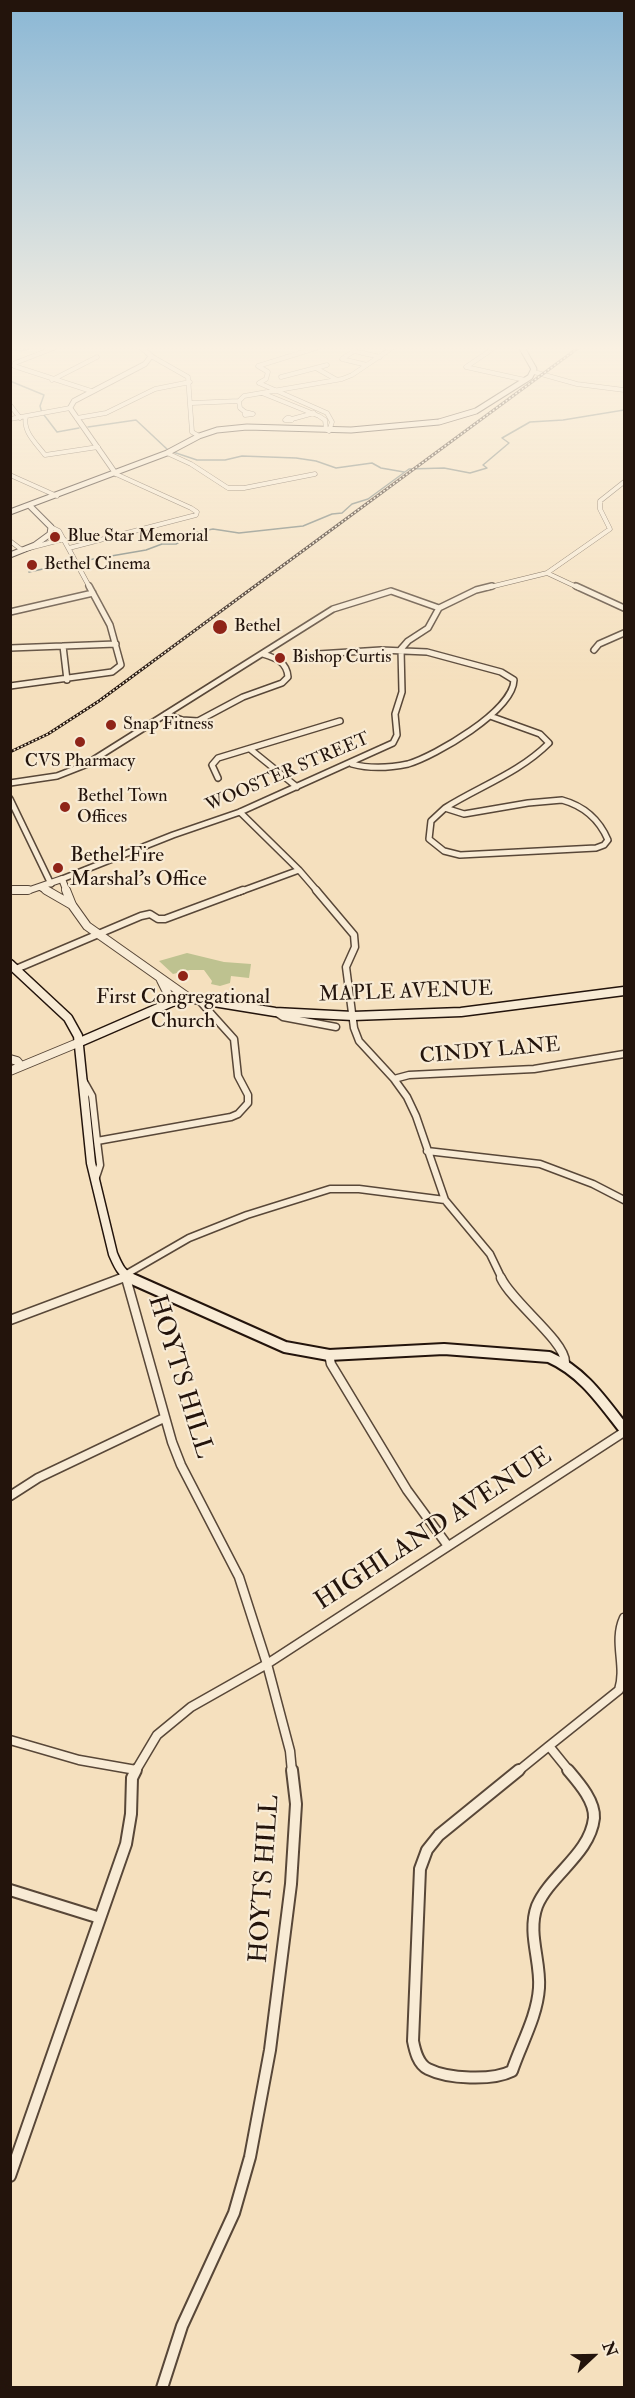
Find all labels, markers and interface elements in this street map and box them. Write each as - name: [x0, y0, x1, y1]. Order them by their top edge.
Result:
- place label: Blue Star Memorial: [67, 526, 208, 548]
- marker: Blue Star Memorial: [48, 530, 62, 544]
- place label: Bethel Cinema: [44, 554, 151, 576]
- marker: Bethel Cinema: [25, 558, 39, 572]
- place label: Bethel: [234, 616, 281, 638]
- marker: Bethel: [211, 618, 229, 636]
- place label: Bishop Curtis: [292, 647, 391, 669]
- marker: Bishop Curtis: [273, 651, 287, 665]
- place label: Snap Fitness: [123, 714, 213, 736]
- marker: Snap Fitness: [104, 718, 118, 732]
- street label: WOOSTER STREET: [203, 729, 373, 817]
- marker: CVS Pharmacy: [73, 735, 87, 749]
- place label: CVS Pharmacy: [25, 751, 135, 773]
- place label: Bethel Town Offices: [77, 786, 168, 828]
- marker: Bethel Town Offices: [58, 800, 72, 814]
- place label: Bethel Fire Marshal's Office: [70, 843, 207, 893]
- marker: Bethel Fire Marshal's Office: [51, 861, 65, 875]
- marker: First Congregational Church: [176, 969, 190, 983]
- street label: MAPLE AVENUE: [319, 977, 493, 1009]
- place label: First Congregational Church: [96, 985, 270, 1035]
- street label: CINDY LANE: [419, 1033, 561, 1071]
- street label: HOYTS HILL: [139, 1292, 219, 1462]
- street label: HIGHLAND AVENUE: [310, 1442, 558, 1618]
- street label: HOYTS HILL: [245, 1794, 287, 1964]
- north arrow: [563, 2326, 623, 2386]
- text: N: [598, 2339, 622, 2360]

